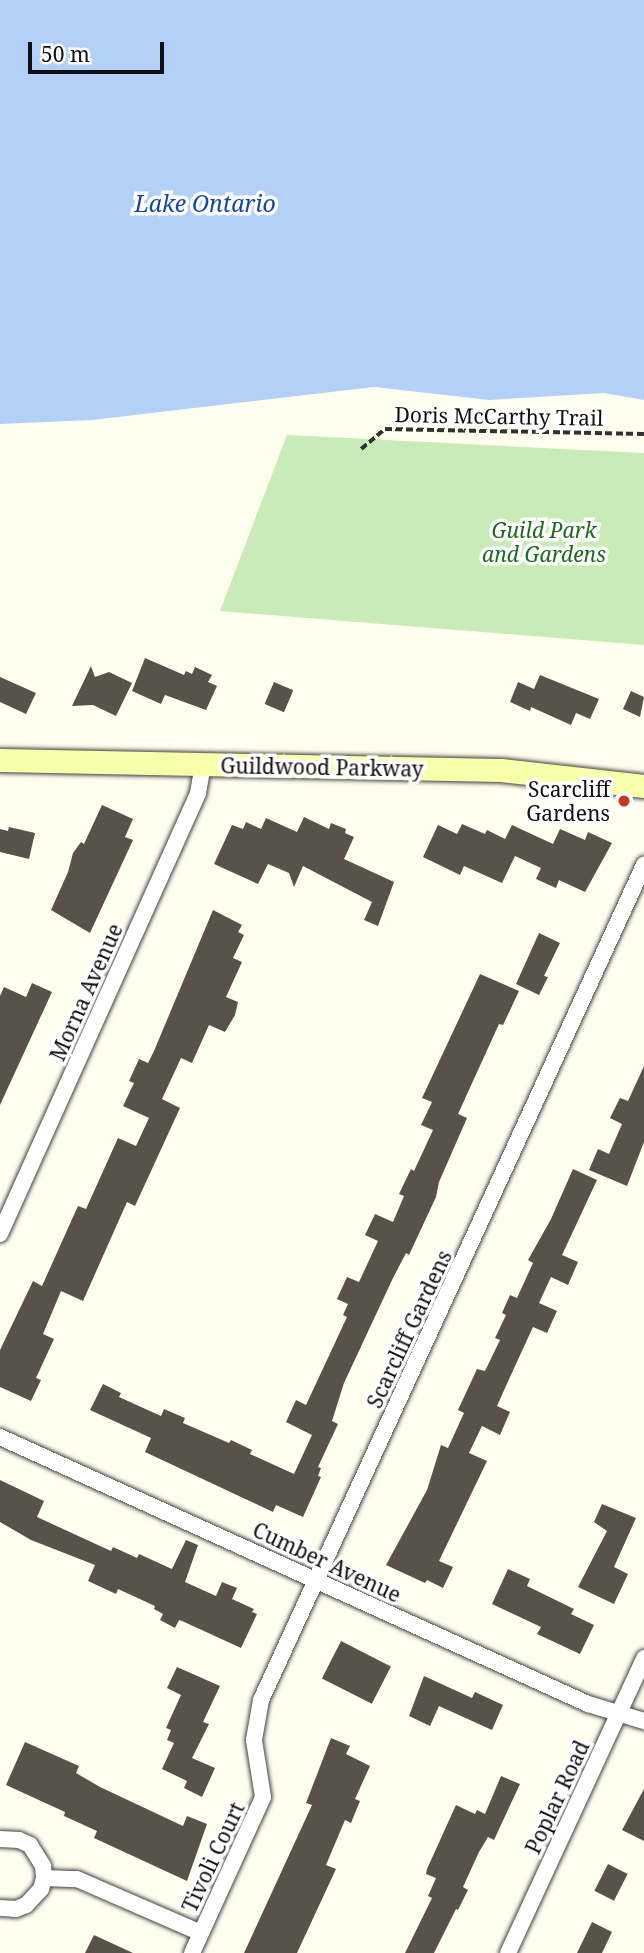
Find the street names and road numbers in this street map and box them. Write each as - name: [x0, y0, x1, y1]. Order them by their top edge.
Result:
- street label: Doris McCarthy Trail: [394, 402, 604, 430]
- street label: Guildwood Parkway: [220, 753, 424, 781]
- street label: Morna Avenue: [44, 919, 128, 1065]
- street label: Scarcliff Gardens: [361, 1246, 457, 1412]
- street label: Cumber Avenue: [249, 1517, 405, 1607]
- street label: Poplar Road: [520, 1736, 594, 1858]
- street label: Tivoli Court: [177, 1798, 249, 1916]

